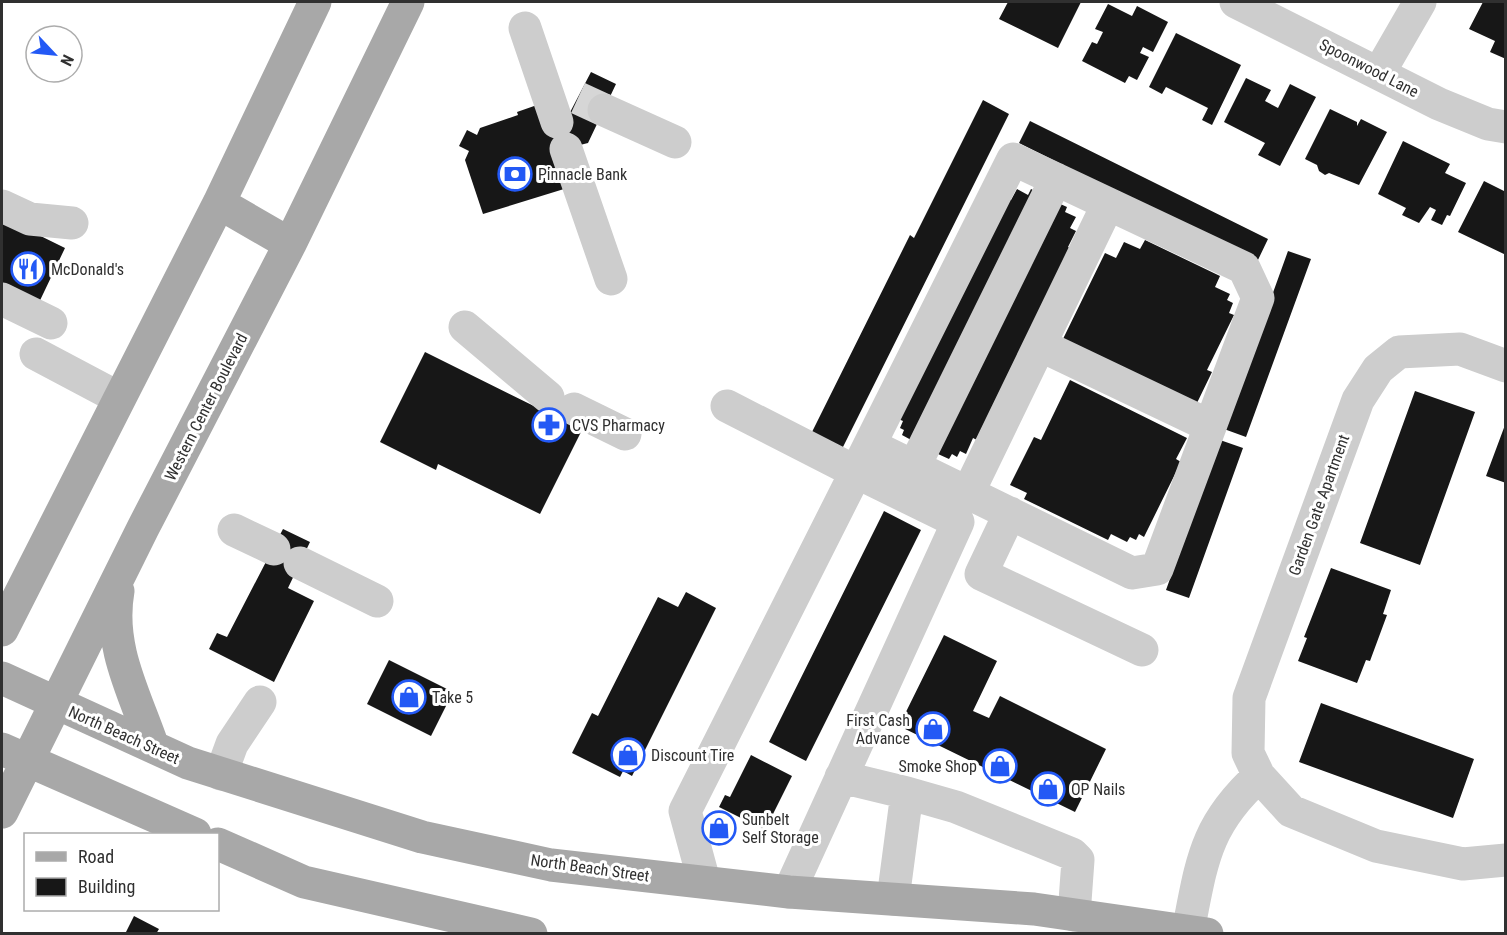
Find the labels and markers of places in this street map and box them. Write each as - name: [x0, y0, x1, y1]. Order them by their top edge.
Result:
- bank icon: Pinnacle Bank: [497, 156, 533, 192]
- place label: Pinnacle Bank: [538, 165, 628, 184]
- restaurant icon: McDonald's: [10, 251, 46, 287]
- place label: McDonald's: [51, 260, 124, 279]
- pharmacy icon: CVS Pharmacy: [531, 407, 567, 443]
- place label: CVS Pharmacy: [572, 416, 665, 435]
- shop icon: Take 5: [391, 679, 427, 715]
- place label: Take 5: [432, 688, 473, 707]
- place label: First Cash Advance: [846, 711, 910, 748]
- shop icon: First Cash Advance: [915, 711, 951, 747]
- shop icon: Discount Tire: [610, 737, 646, 773]
- place label: Discount Tire: [651, 746, 734, 765]
- shop icon: Smoke Shop: [982, 748, 1018, 784]
- place label: Smoke Shop: [898, 757, 977, 776]
- shop icon: OP Nails: [1030, 771, 1066, 807]
- place label: OP Nails: [1071, 780, 1125, 799]
- shop icon: Sunbelt Self Storage: [701, 810, 737, 846]
- place label: Sunbelt Self Storage: [742, 810, 819, 847]

